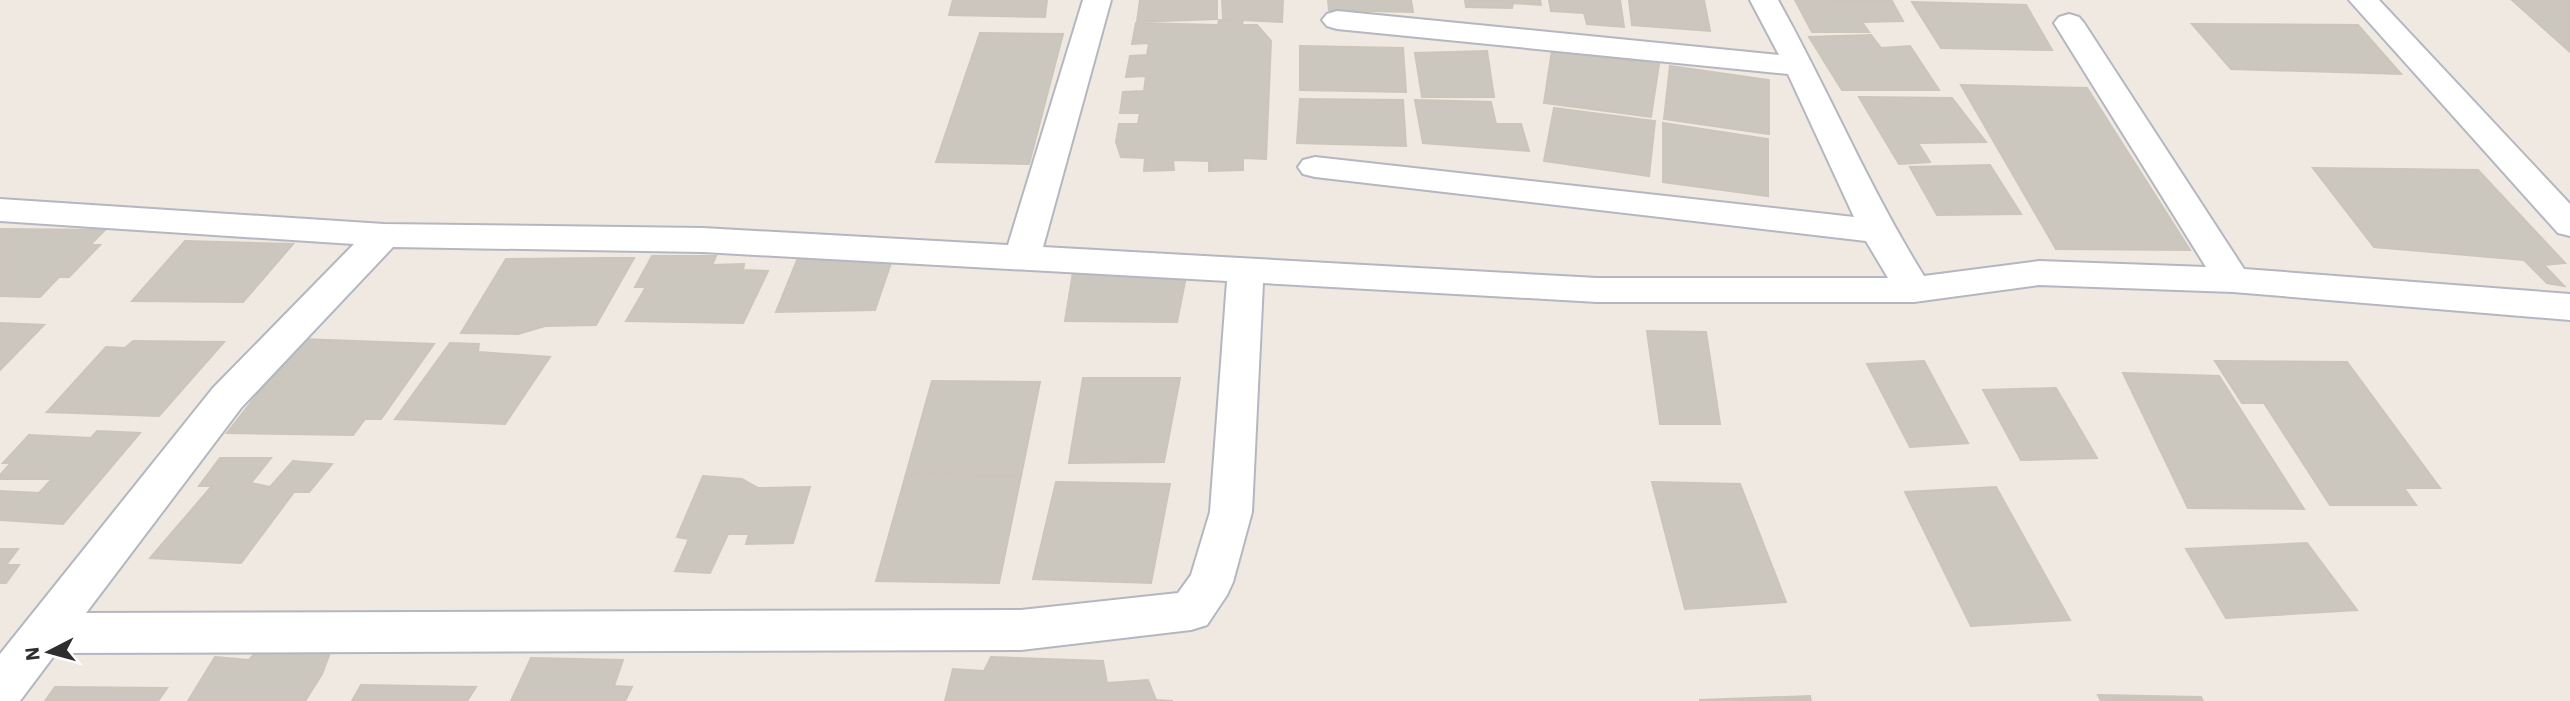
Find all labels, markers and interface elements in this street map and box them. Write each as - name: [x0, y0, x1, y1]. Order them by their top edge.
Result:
- north arrow: [14, 617, 84, 687]
- text: N: [19, 646, 45, 662]

